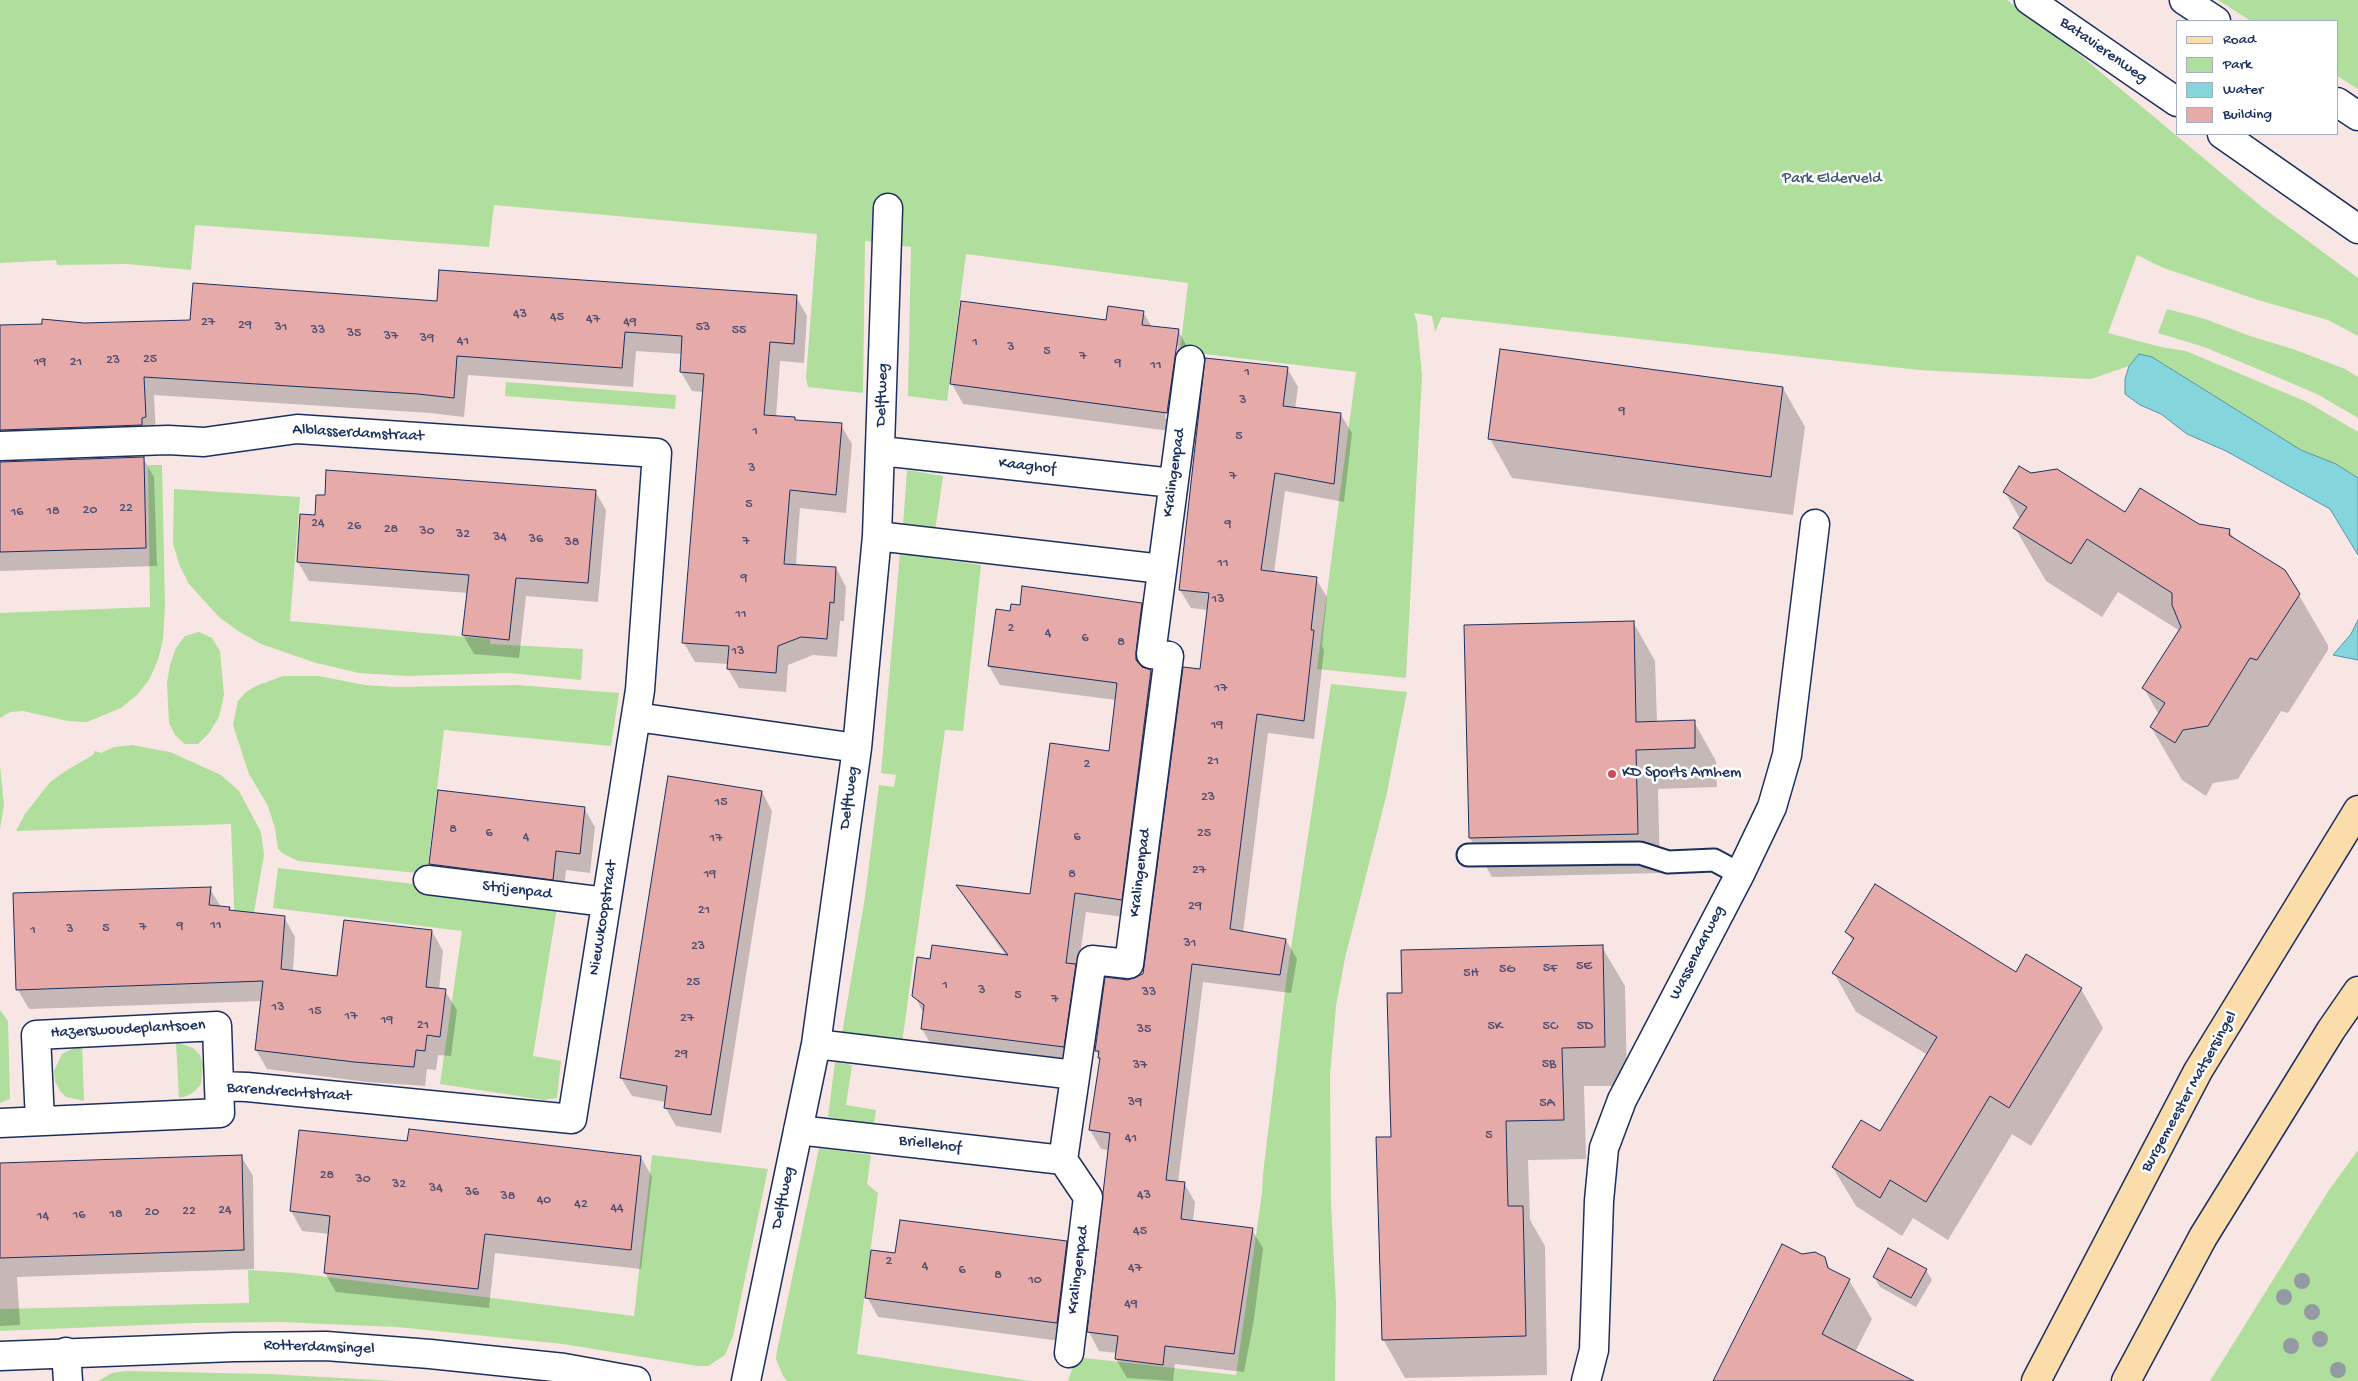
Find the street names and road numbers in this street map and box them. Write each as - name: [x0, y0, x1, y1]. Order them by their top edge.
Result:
- street label: Batavierenweg: [2055, 14, 2151, 88]
- street label: Delftweg: [872, 363, 894, 427]
- street label: Alblasserdamstraat: [292, 421, 424, 447]
- street label: Kralingenpad: [1159, 428, 1191, 518]
- street label: Kaaghof: [997, 454, 1057, 480]
- street label: Delftweg: [836, 765, 864, 831]
- street label: Kralingenpad: [1126, 828, 1156, 918]
- street label: Nieuwkoopstraat: [585, 859, 623, 977]
- street label: Strijenpad: [481, 877, 553, 905]
- street label: Wassenaarweg: [1666, 903, 1730, 1003]
- street label: Burgemeester Matsersingel: [2138, 1008, 2242, 1176]
- street label: Hazerswoudeplantsoen: [50, 1016, 206, 1044]
- street label: Barendrechtstraat: [226, 1079, 352, 1107]
- street label: Briellehof: [898, 1132, 962, 1158]
- street label: Delftweg: [768, 1165, 800, 1231]
- street label: Kralingenpad: [1064, 1225, 1094, 1315]
- street label: Rotterdamsingel: [263, 1336, 375, 1360]

